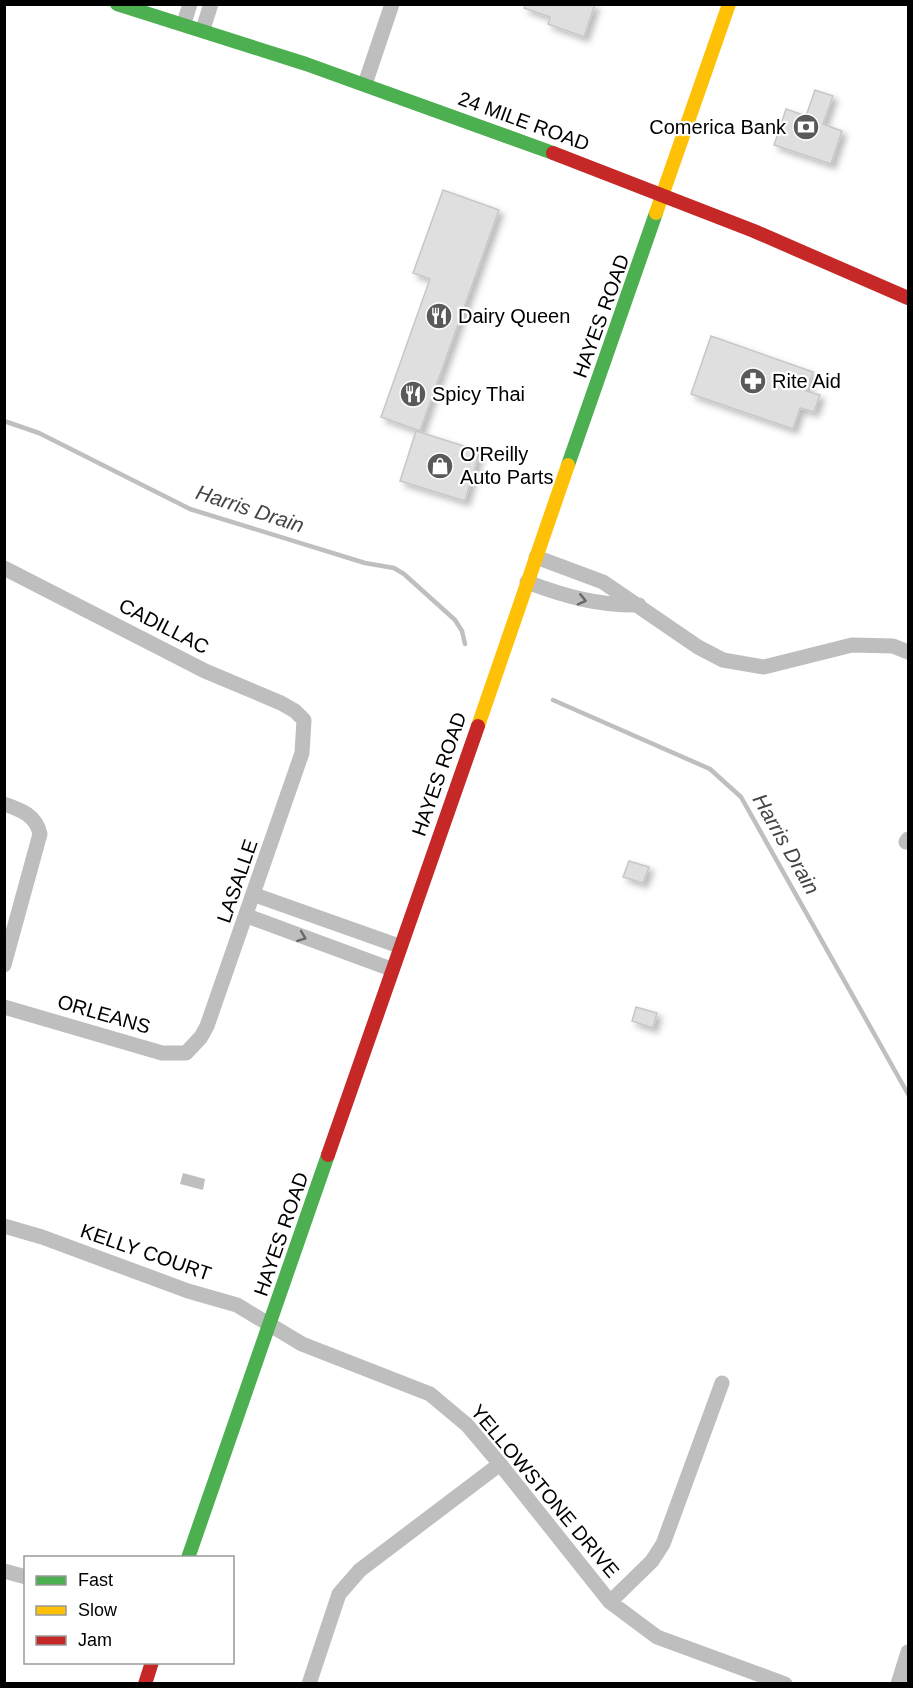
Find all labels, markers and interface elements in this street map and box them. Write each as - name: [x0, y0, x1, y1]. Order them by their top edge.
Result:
- street label: 24 MILE ROAD: [455, 87, 593, 155]
- bank icon: Comerica Bank: [791, 112, 821, 142]
- place label: Comerica Bank: [649, 116, 787, 138]
- street label: HAYES ROAD: [568, 251, 634, 381]
- restaurant icon: Dairy Queen: [424, 301, 454, 331]
- place label: Dairy Queen: [458, 305, 570, 327]
- pharmacy icon: Rite Aid: [738, 366, 768, 396]
- place label: Rite Aid: [772, 370, 841, 392]
- restaurant icon: Spicy Thai: [398, 379, 428, 409]
- place label: Spicy Thai: [432, 383, 525, 405]
- place label: O'Reilly Auto Parts: [460, 443, 553, 488]
- shop icon: O'Reilly Auto Parts: [425, 451, 455, 481]
- water label: Harris Drain: [193, 480, 307, 537]
- one-way arrow: [577, 593, 587, 606]
- street label: CADILLAC: [115, 594, 213, 658]
- street label: HAYES ROAD: [407, 709, 471, 839]
- water label: Harris Drain: [748, 789, 824, 898]
- street label: LASALLE: [212, 836, 262, 926]
- one-way arrow: [295, 930, 306, 942]
- street label: ORLEANS: [55, 990, 153, 1038]
- street label: HAYES ROAD: [249, 1169, 313, 1299]
- street label: KELLY COURT: [78, 1219, 214, 1285]
- street label: YELLOWSTONE DRIVE: [466, 1400, 624, 1582]
- legend: [24, 1556, 234, 1664]
- text: Fast: [78, 1570, 113, 1590]
- text: Slow: [78, 1600, 118, 1620]
- text: Jam: [78, 1630, 112, 1650]

